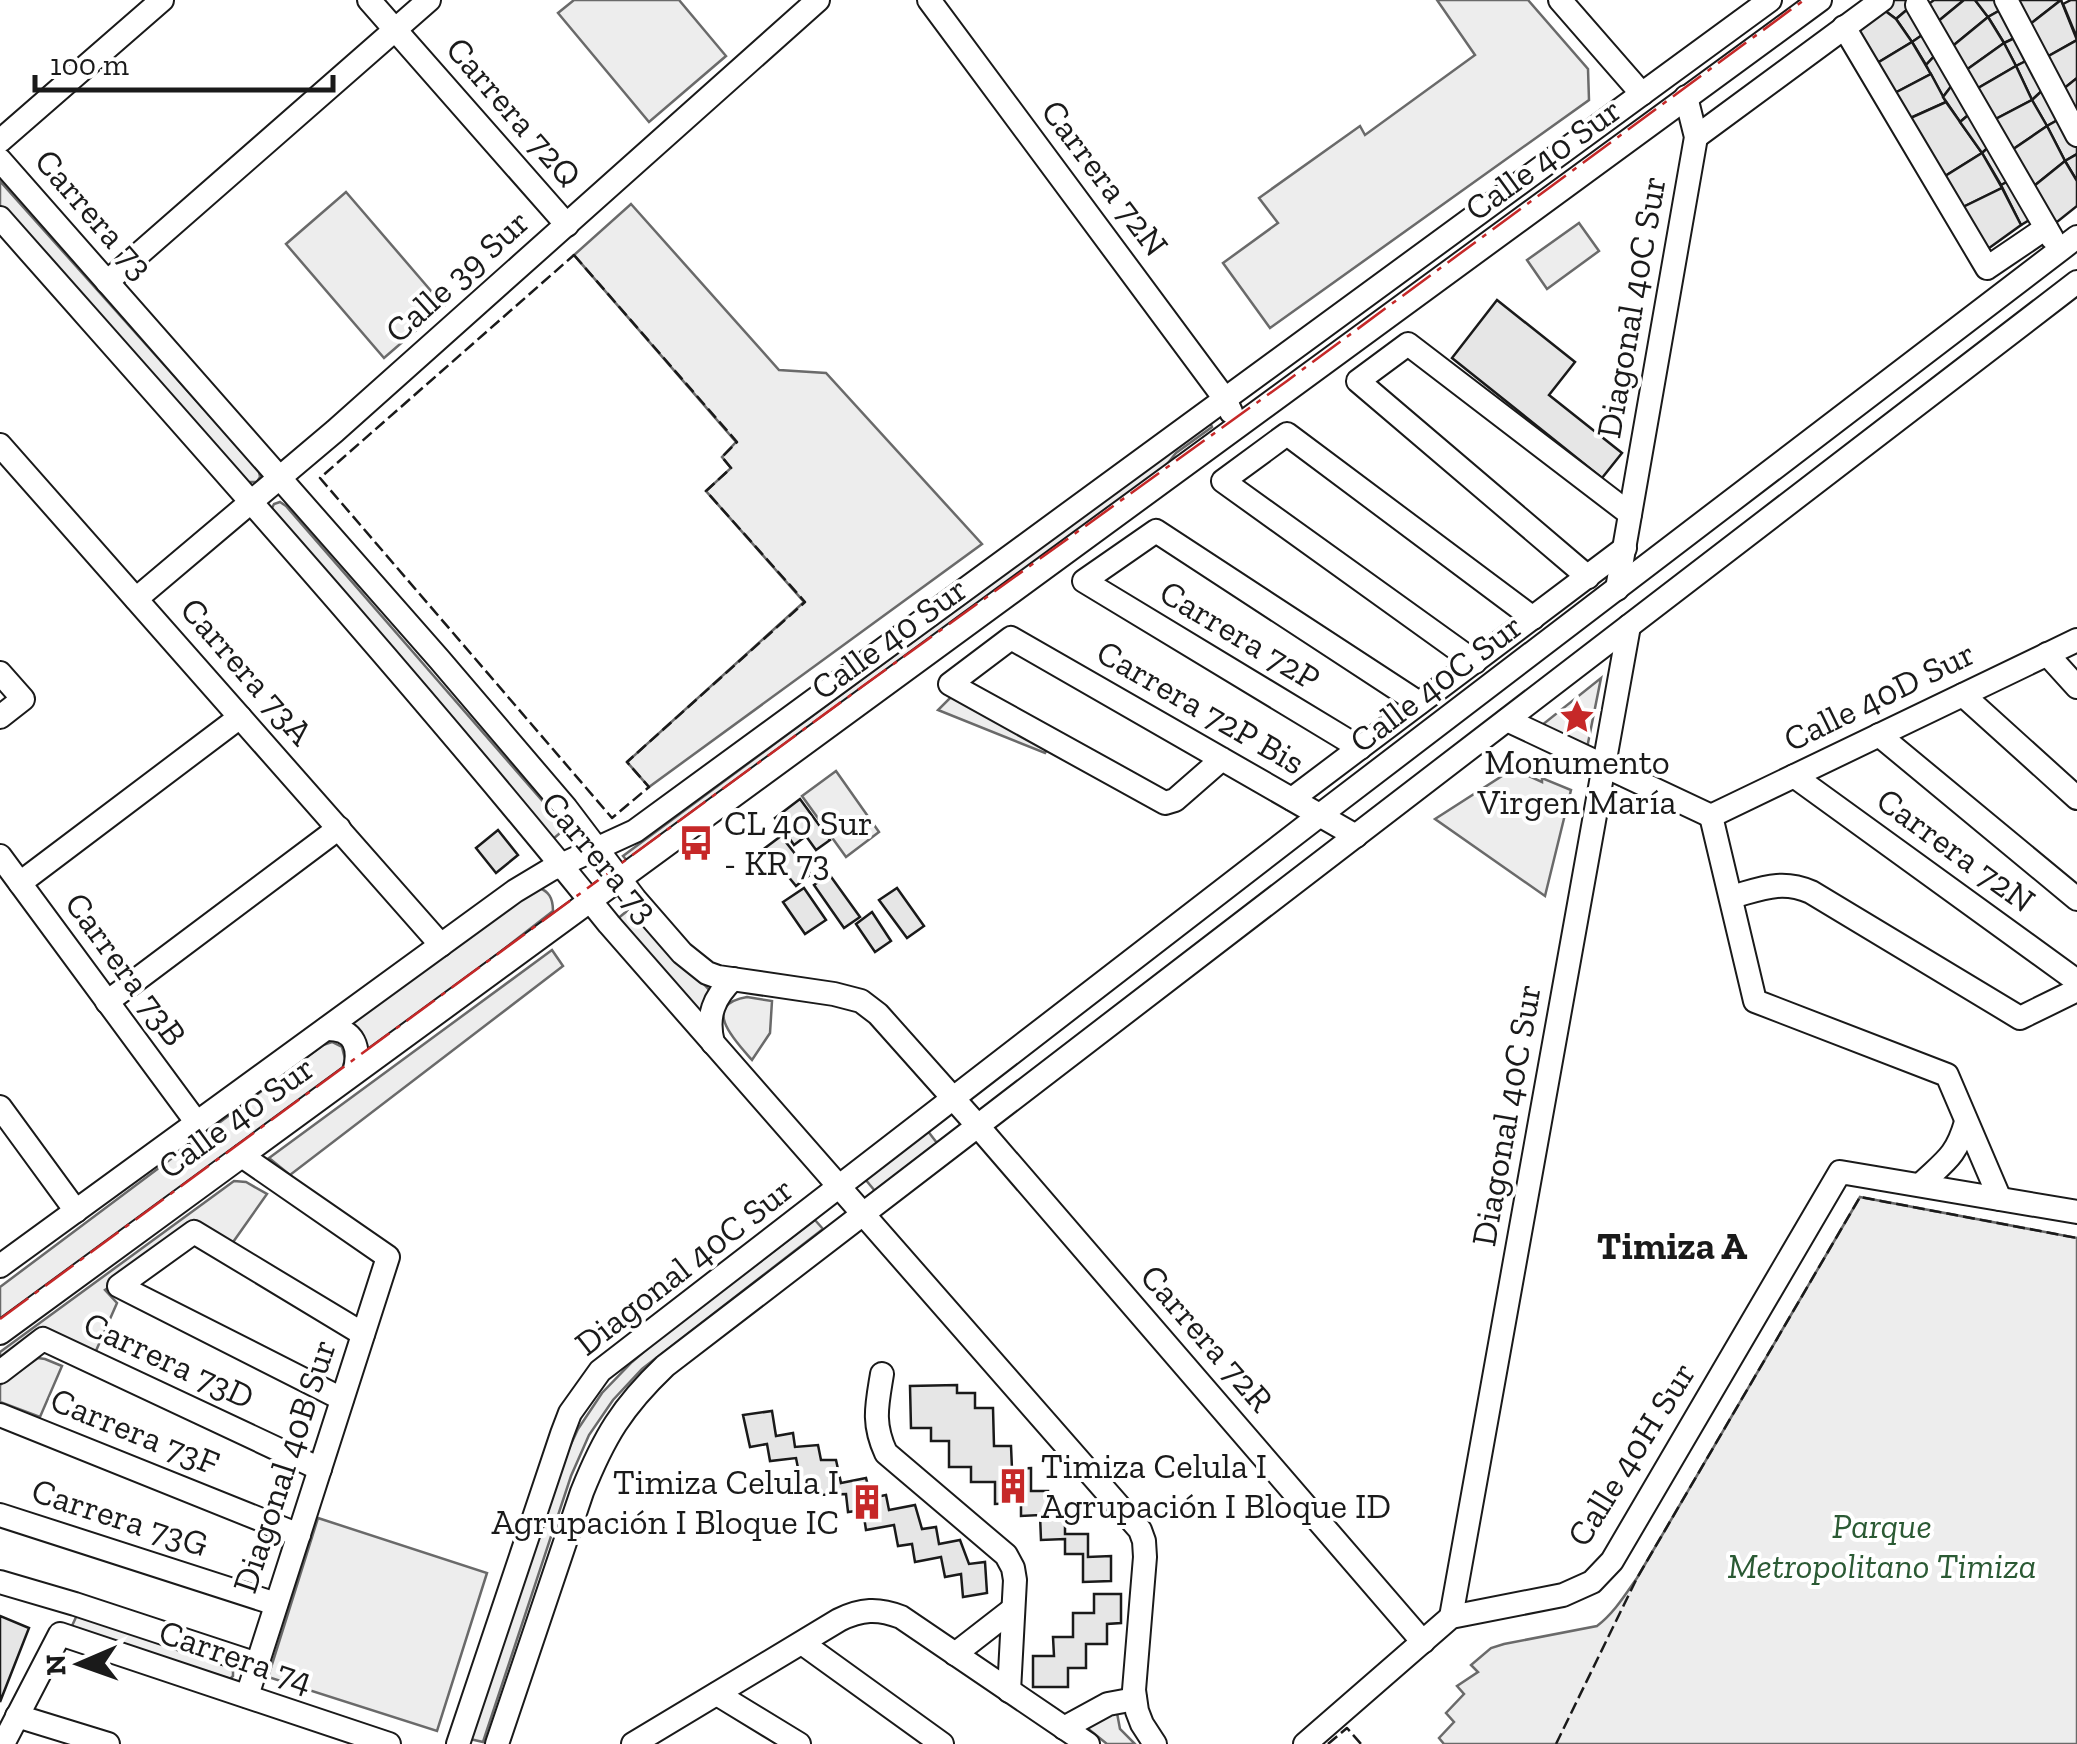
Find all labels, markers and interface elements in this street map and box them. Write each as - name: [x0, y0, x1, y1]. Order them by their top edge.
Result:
- street label: Carrera 72Q: [437, 28, 591, 196]
- scale bar: [35, 30, 332, 92]
- text: 100 m: [50, 47, 129, 83]
- street label: Calle 40 Sur: [1457, 88, 1629, 230]
- street label: Carrera 72N: [1032, 91, 1178, 265]
- street label: Carrera 73: [26, 140, 162, 288]
- street label: Diagonal 40C Sur: [1587, 173, 1675, 441]
- street label: Calle 39 Sur: [376, 200, 538, 352]
- street label: Calle 40 Sur: [803, 567, 975, 709]
- street label: Carrera 72P: [1152, 571, 1328, 699]
- street label: Carrera 73A: [172, 589, 322, 753]
- street label: Calle 40C Sur: [1341, 605, 1531, 761]
- street label: Carrera 72P Bis: [1090, 631, 1312, 783]
- street label: Calle 40D Sur: [1777, 632, 1981, 760]
- place icon: Monumento Virgen María: [1558, 698, 1596, 736]
- place label: Monumento Virgen María: [1477, 741, 1677, 823]
- street label: Carrera 72N: [1869, 779, 2043, 921]
- street label: Carrera 73: [533, 783, 667, 931]
- place label: CL 40 Sur - KR 73: [724, 802, 873, 884]
- bus stop icon: CL 40 Sur - KR 73: [677, 824, 715, 862]
- street label: Carrera 73B: [56, 884, 196, 1054]
- street label: Diagonal 40C Sur: [1462, 981, 1550, 1249]
- street label: Calle 40 Sur: [150, 1046, 322, 1188]
- street label: Diagonal 40C Sur: [567, 1168, 801, 1364]
- district label: Timiza A: [1597, 1223, 1748, 1269]
- street label: Carrera 72R: [1132, 1256, 1282, 1420]
- street label: Carrera 73D: [77, 1302, 261, 1418]
- street label: Diagonal 40B Sur: [223, 1334, 345, 1598]
- street label: Calle 40H Sur: [1558, 1354, 1704, 1554]
- street label: Carrera 73F: [45, 1378, 225, 1484]
- place label: Timiza Celula I Agrupación I Bloque ID: [1041, 1445, 1391, 1527]
- place label: Timiza Celula I Agrupación I Bloque IC: [492, 1461, 839, 1543]
- building icon: Timiza Celula I Agrupación I Bloque ID: [994, 1467, 1032, 1505]
- street label: Carrera 73G: [27, 1469, 213, 1565]
- building icon: Timiza Celula I Agrupación I Bloque IC: [848, 1483, 886, 1521]
- park label: Parque Metropolitano Timiza: [1727, 1505, 2037, 1587]
- street label: Carrera 74: [154, 1610, 318, 1702]
- north arrow: [30, 1614, 130, 1714]
- text: N: [39, 1654, 72, 1676]

